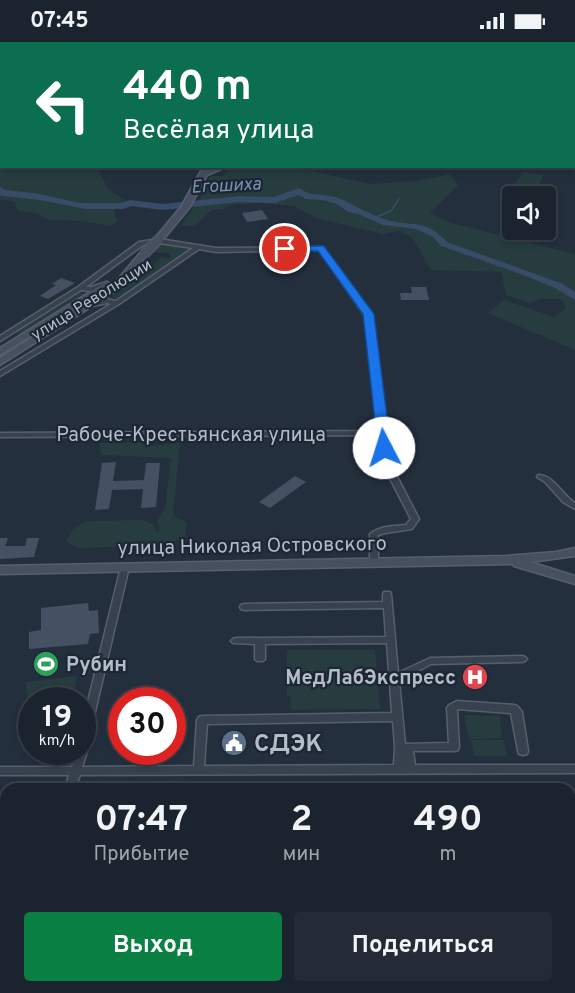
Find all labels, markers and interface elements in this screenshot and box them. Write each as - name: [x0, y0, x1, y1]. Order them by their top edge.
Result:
- text: 07:45: [30, 8, 89, 35]
- text: 440 m: [123, 62, 252, 115]
- icon: left: [24, 66, 102, 144]
- text: Весёлая улица: [123, 114, 314, 148]
- water label: Егошиха: [191, 173, 262, 200]
- map controls: [502, 186, 556, 240]
- button: sound: [502, 186, 556, 240]
- pin: [259, 223, 310, 274]
- icon: arrive: [268, 232, 301, 265]
- street label: улица Революции: [28, 255, 156, 346]
- position arrow: [352, 416, 416, 480]
- street label: Рабоче-Крестьянская улица: [56, 423, 326, 449]
- street label: улица Николая Островского: [117, 532, 387, 562]
- sports icon: Рубин: [31, 649, 61, 679]
- place label: Рубин: [66, 653, 127, 679]
- hospital icon: МедЛабЭкспресс: [460, 662, 490, 692]
- place label: МедЛабЭкспресс: [285, 666, 456, 692]
- speed limit sign: 30: [108, 687, 186, 765]
- text: 19: [42, 700, 72, 737]
- public building icon: СДЭК: [219, 728, 249, 758]
- place label: СДЭК: [254, 730, 322, 760]
- text: km/h: [39, 732, 75, 751]
- text: 07:47: [95, 798, 188, 844]
- text: 2: [290, 798, 312, 844]
- text: 490: [413, 798, 483, 844]
- text: Прибытие: [93, 842, 189, 868]
- text: мин: [283, 842, 320, 868]
- text: m: [440, 842, 457, 868]
- button: Выход: [24, 912, 282, 981]
- button: Поделиться: [294, 912, 552, 981]

